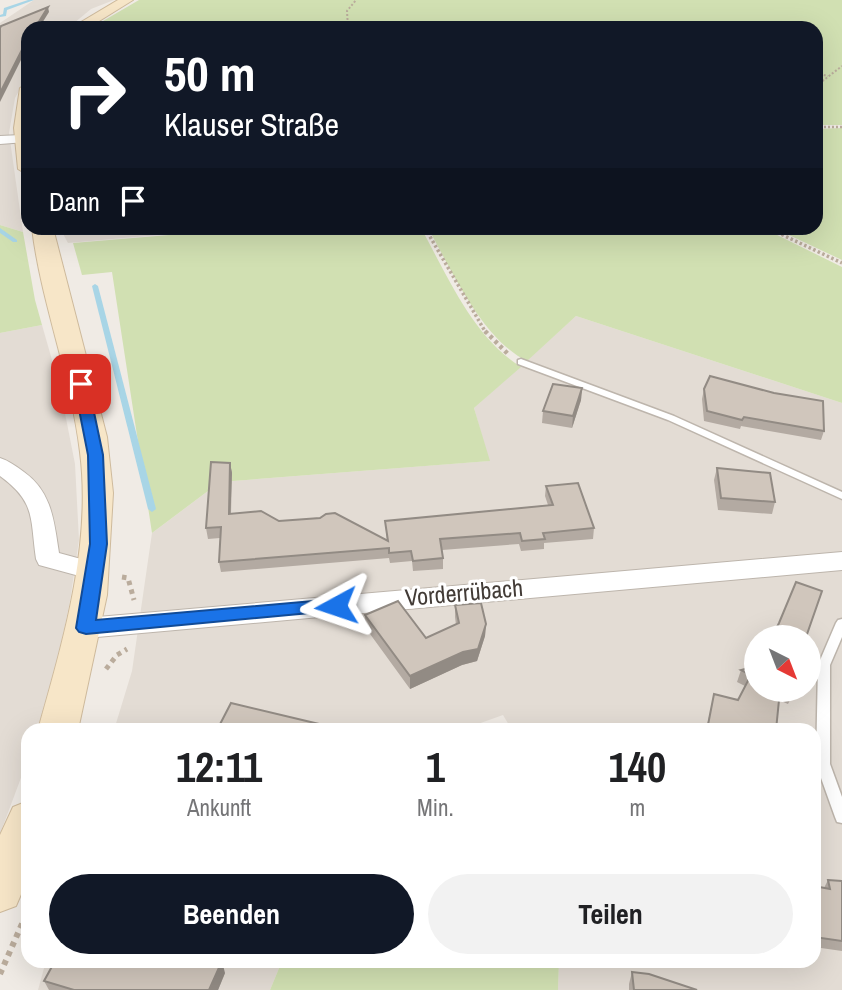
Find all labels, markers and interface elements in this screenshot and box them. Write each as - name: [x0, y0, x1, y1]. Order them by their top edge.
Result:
- text: 50 m: [164, 40, 256, 106]
- icon: right: [49, 49, 140, 140]
- text: Klauser Straße: [164, 103, 339, 146]
- icon: arrive: [114, 182, 152, 220]
- text: Dann: [49, 184, 100, 219]
- pin: [51, 354, 111, 414]
- icon: arrive: [62, 365, 100, 403]
- position arrow: [299, 569, 373, 643]
- street label: Vorderrübach: [404, 571, 524, 613]
- north arrow: [744, 625, 821, 702]
- map controls: [744, 625, 821, 702]
- text: 12:11: [176, 739, 262, 795]
- text: 1: [426, 739, 445, 795]
- text: 140: [609, 739, 666, 795]
- text: Ankunft: [187, 792, 251, 823]
- text: Min.: [417, 792, 454, 823]
- text: m: [629, 792, 645, 823]
- button: Beenden: [49, 874, 414, 954]
- button: Teilen: [428, 874, 793, 954]

